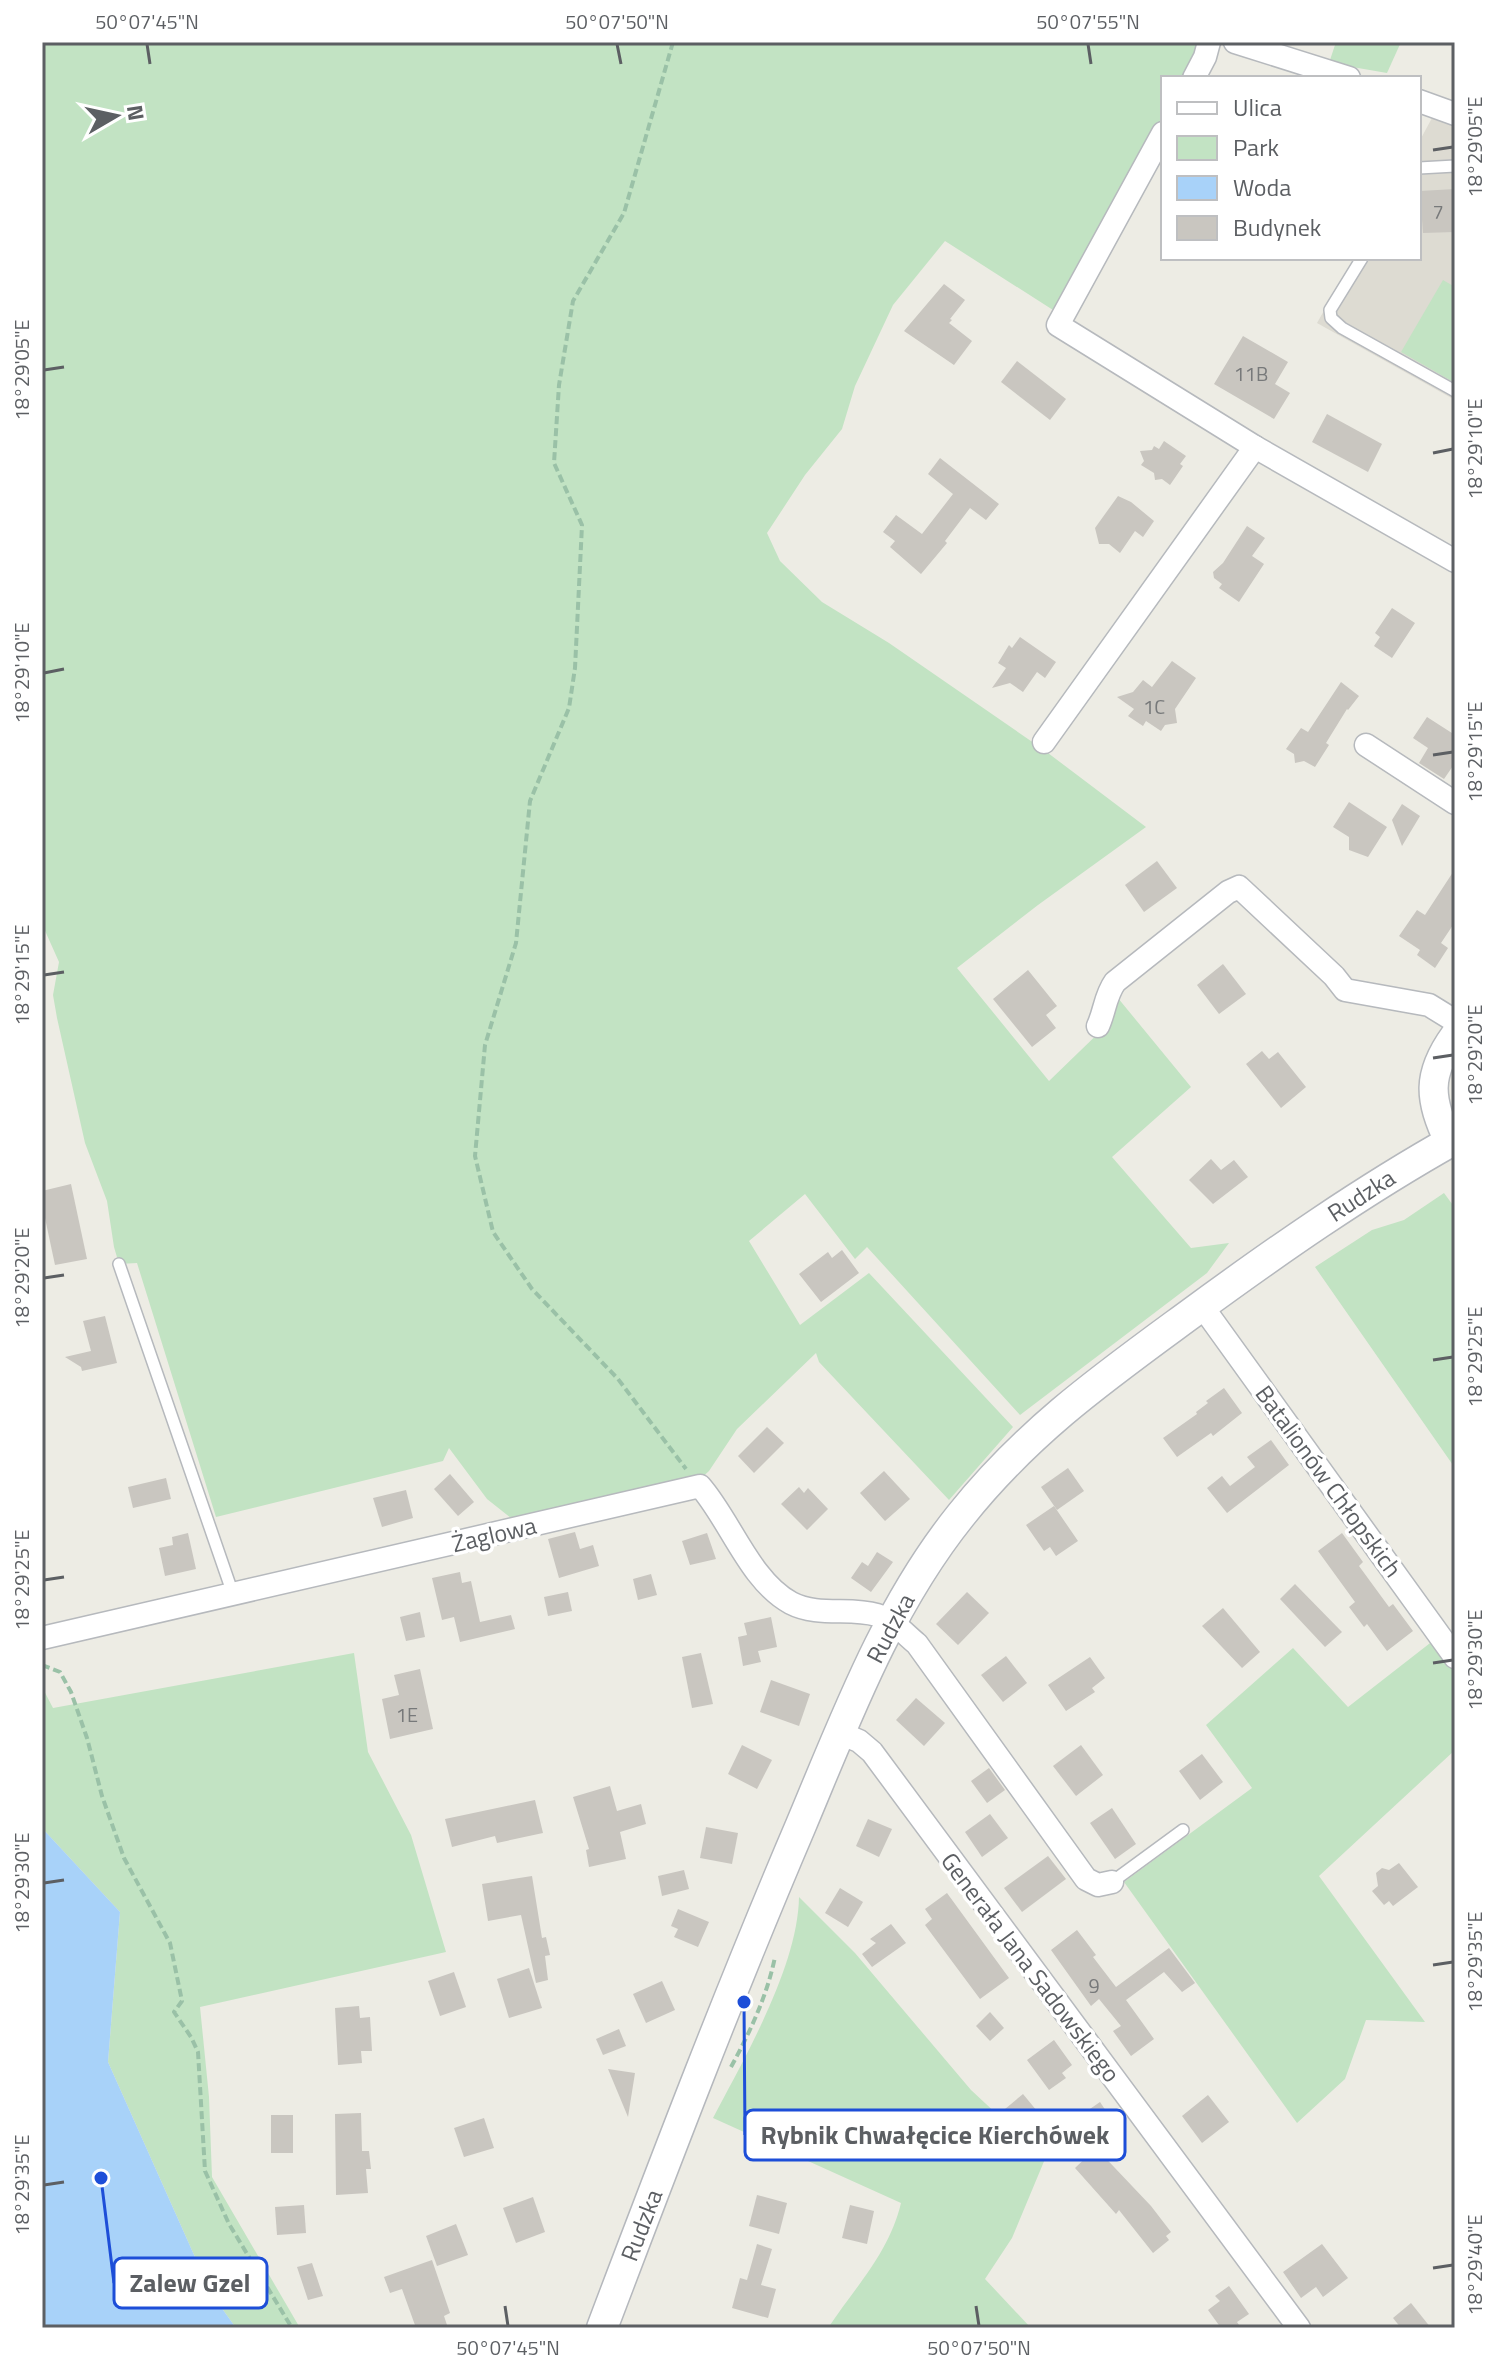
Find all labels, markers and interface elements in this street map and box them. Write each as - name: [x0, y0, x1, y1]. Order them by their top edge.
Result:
- text: 50°07'45"N: [95, 6, 199, 37]
- text: 50°07'50"N: [565, 6, 669, 37]
- text: 50°07'55"N: [1036, 6, 1140, 37]
- north arrow: [76, 76, 156, 156]
- legend: [1161, 76, 1421, 260]
- text: Ulica: [1233, 89, 1282, 125]
- text: 18°29'05"E: [1459, 96, 1490, 198]
- text: N: [118, 103, 154, 123]
- text: Park: [1233, 129, 1279, 165]
- text: Woda: [1233, 169, 1291, 205]
- house number: 7: [1432, 196, 1444, 227]
- text: Budynek: [1233, 209, 1322, 245]
- text: 18°29'05"E: [6, 319, 37, 421]
- house number: 11B: [1234, 358, 1268, 389]
- text: 18°29'10"E: [1459, 398, 1490, 500]
- text: 18°29'10"E: [6, 622, 37, 724]
- house number: 1C: [1143, 691, 1165, 722]
- text: 18°29'15"E: [1459, 701, 1490, 803]
- text: 18°29'15"E: [6, 924, 37, 1026]
- text: 18°29'20"E: [1459, 1004, 1490, 1106]
- street label: Rudzka: [1320, 1160, 1402, 1230]
- text: 18°29'20"E: [6, 1227, 37, 1329]
- text: 18°29'25"E: [1459, 1306, 1490, 1408]
- street label: Batalionów Chłopskich: [1247, 1377, 1411, 1585]
- street label: Żaglowa: [448, 1507, 540, 1561]
- text: 18°29'25"E: [6, 1529, 37, 1631]
- street label: Rudzka: [857, 1587, 923, 1669]
- text: 18°29'30"E: [1459, 1609, 1490, 1711]
- house number: 1E: [396, 1699, 418, 1730]
- text: 18°29'30"E: [6, 1832, 37, 1934]
- street label: Generała Jana Sadowskiego: [932, 1844, 1130, 2090]
- text: 18°29'35"E: [1459, 1911, 1490, 2013]
- house number: 9: [1088, 1970, 1100, 2001]
- callout: Rybnik Chwałęcice Kierchówek: [745, 2110, 1125, 2160]
- text: Rybnik Chwałęcice Kierchówek: [761, 2115, 1110, 2154]
- text: 18°29'35"E: [6, 2134, 37, 2236]
- street label: Rudzka: [611, 2184, 671, 2266]
- text: 18°29'40"E: [1459, 2214, 1490, 2316]
- callout: Zalew Gzel: [114, 2258, 267, 2308]
- text: Zalew Gzel: [129, 2263, 251, 2302]
- text: 50°07'45"N: [456, 2332, 560, 2363]
- text: 50°07'50"N: [927, 2332, 1031, 2363]

